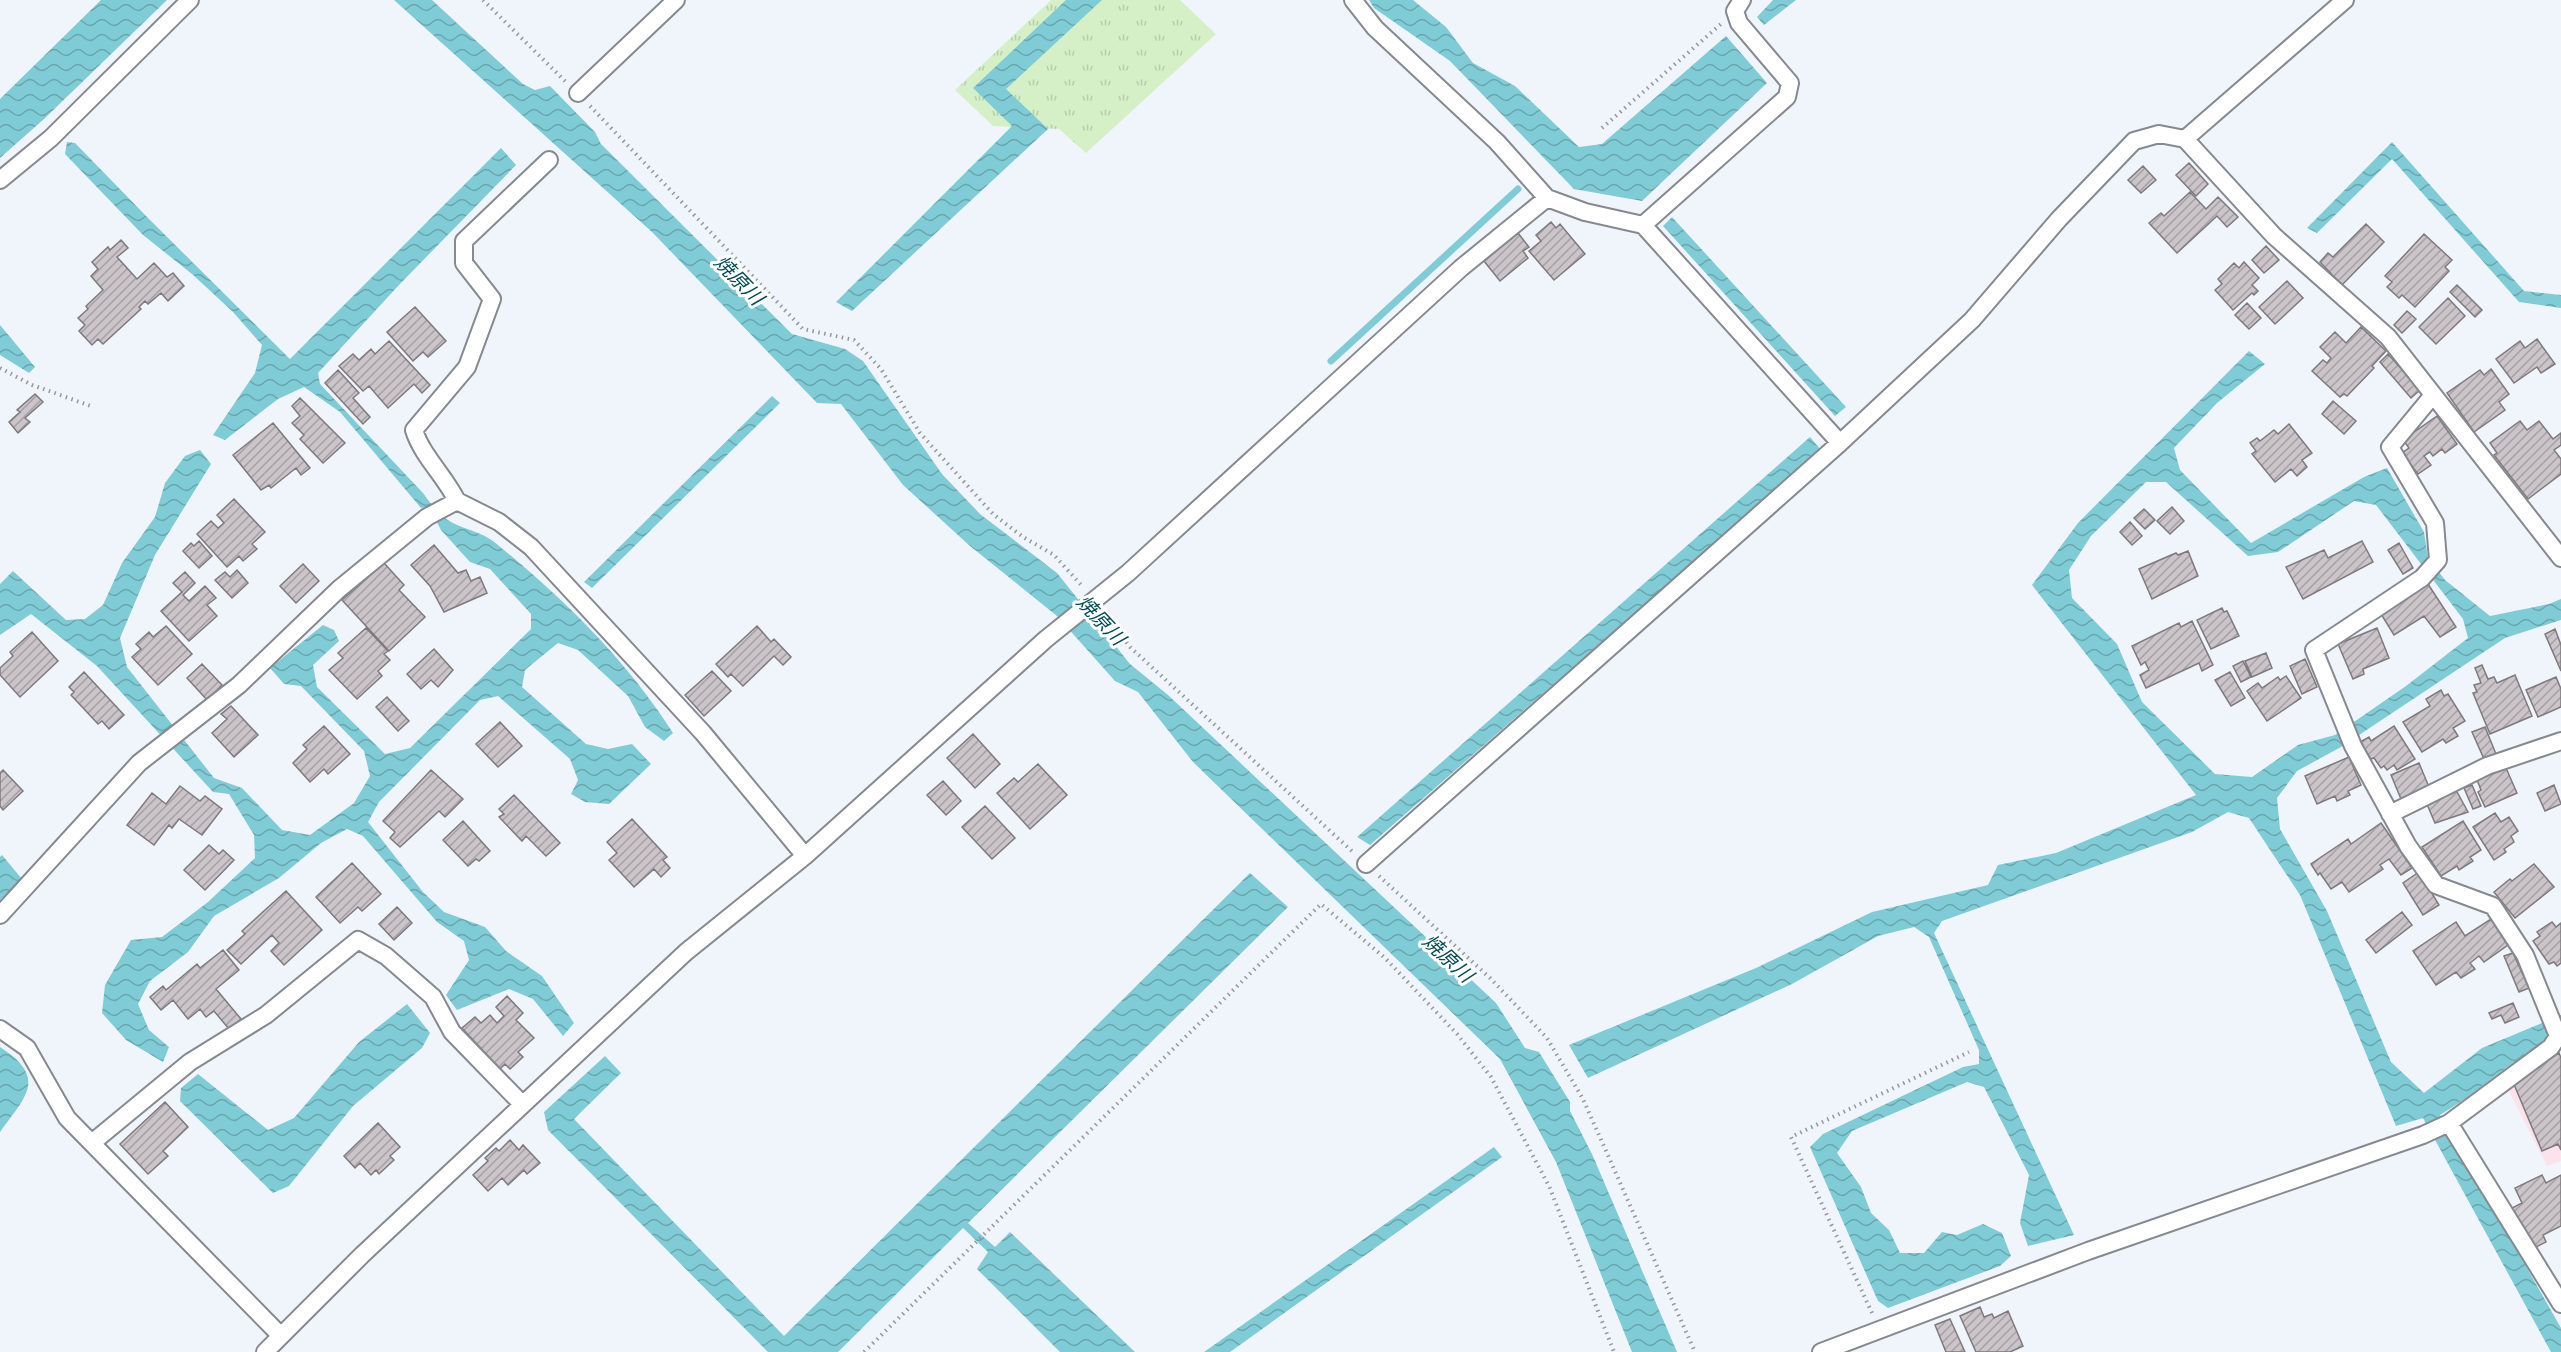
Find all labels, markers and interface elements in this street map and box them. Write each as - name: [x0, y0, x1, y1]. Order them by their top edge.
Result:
- water label: 焼原川: [709, 249, 771, 312]
- water label: 焼原川: [1071, 589, 1133, 652]
- water label: 焼原川: [1417, 927, 1481, 989]

